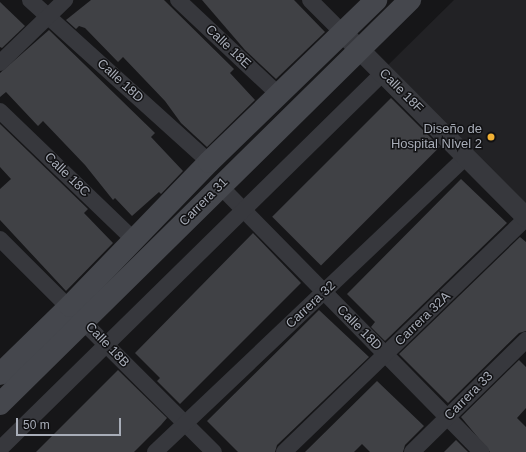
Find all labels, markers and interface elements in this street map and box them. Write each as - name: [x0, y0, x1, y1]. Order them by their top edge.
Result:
- street label: Calle 18E: [202, 22, 254, 72]
- street label: Calle 18D: [94, 56, 146, 106]
- street label: Calle 18F: [376, 66, 426, 116]
- place label: Diseño de Hospital NIvel 2: [391, 122, 482, 153]
- marker: Diseño de Hospital NIvel 2: [485, 131, 497, 143]
- street label: Calle 18C: [41, 150, 93, 200]
- street label: Carrera 31: [177, 175, 231, 229]
- street label: Carrera 32: [283, 278, 339, 332]
- street label: Carrera 32A: [392, 289, 454, 349]
- street label: Calle 18D: [333, 302, 385, 354]
- street label: Calle 18B: [82, 319, 132, 371]
- street label: Carrera 33: [442, 369, 496, 423]
- scale bar: [18, 410, 123, 436]
- text: 50 m: [23, 418, 50, 432]

